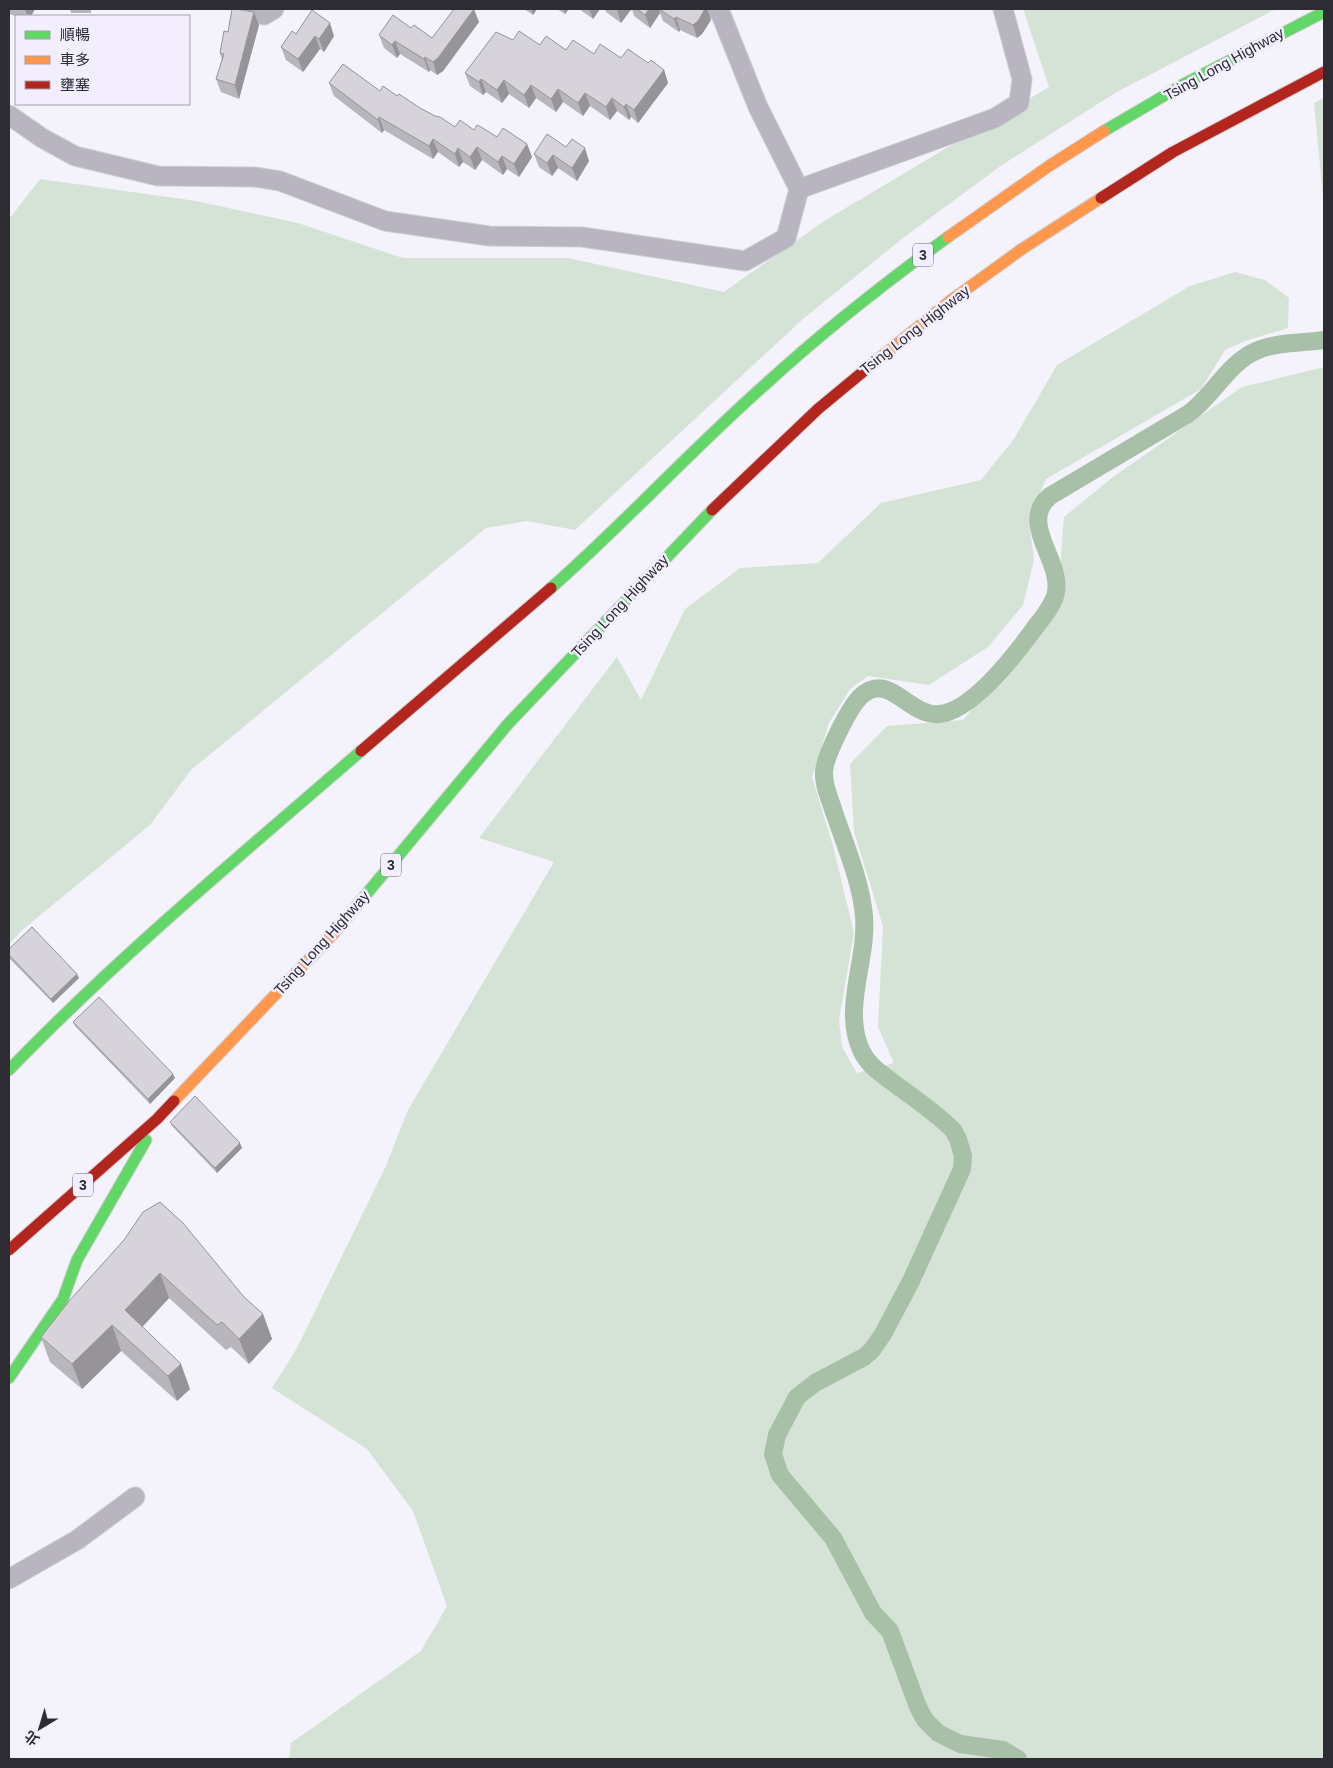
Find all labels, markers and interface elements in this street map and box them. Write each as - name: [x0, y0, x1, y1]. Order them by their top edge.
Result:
- legend: [15, 15, 190, 105]
- street label: Tsing Long Highway: [1161, 23, 1287, 104]
- text: 順暢: [60, 26, 90, 43]
- text: 車多: [60, 51, 90, 68]
- text: 壅塞: [60, 76, 90, 93]
- road number: 3: [913, 244, 933, 266]
- street label: Tsing Long Highway: [857, 281, 973, 378]
- street label: Tsing Long Highway: [568, 550, 672, 661]
- road number: 3: [381, 854, 401, 876]
- street label: Tsing Long Highway: [270, 887, 373, 998]
- road number: 3: [73, 1174, 93, 1196]
- north arrow: [15, 1703, 65, 1753]
- text: 北: [22, 1728, 42, 1749]

